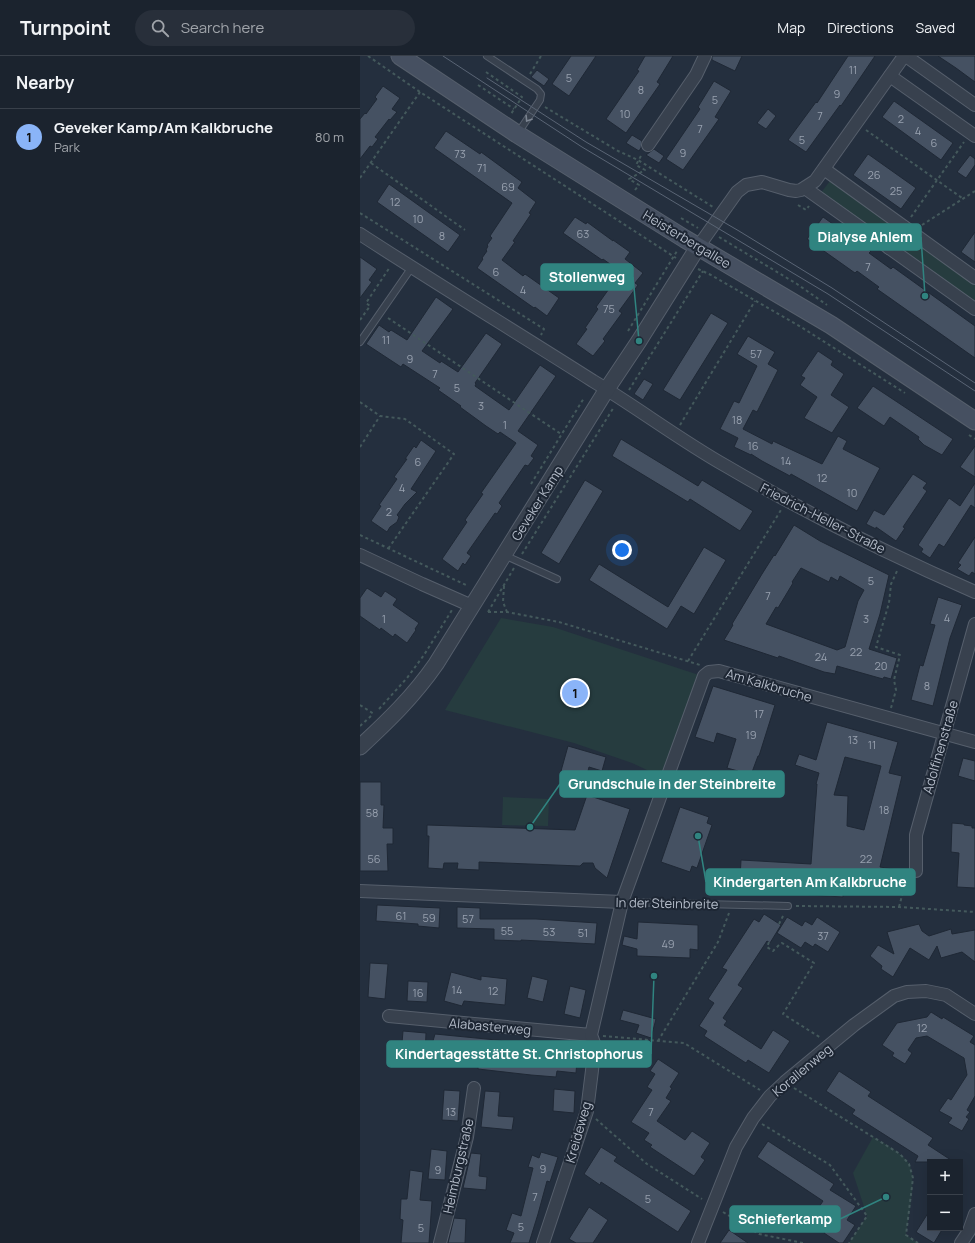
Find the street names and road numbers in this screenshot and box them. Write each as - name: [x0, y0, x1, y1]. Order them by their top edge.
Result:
- street label: Heisterbergallee: [640, 206, 735, 273]
- street label: Geveker Kamp: [507, 462, 567, 544]
- street label: Friedrich-Heller-Straße: [757, 479, 889, 558]
- street label: Am Kalkbruche: [724, 664, 815, 706]
- street label: Adolfinenstraße: [918, 698, 962, 796]
- street label: In der Steinbreite: [615, 893, 719, 913]
- street label: Alabasterweg: [448, 1013, 532, 1039]
- street label: Korallenweg: [768, 1040, 836, 1100]
- street label: Kreideweg: [561, 1099, 595, 1165]
- street label: Heimburgstraße: [438, 1116, 478, 1215]

